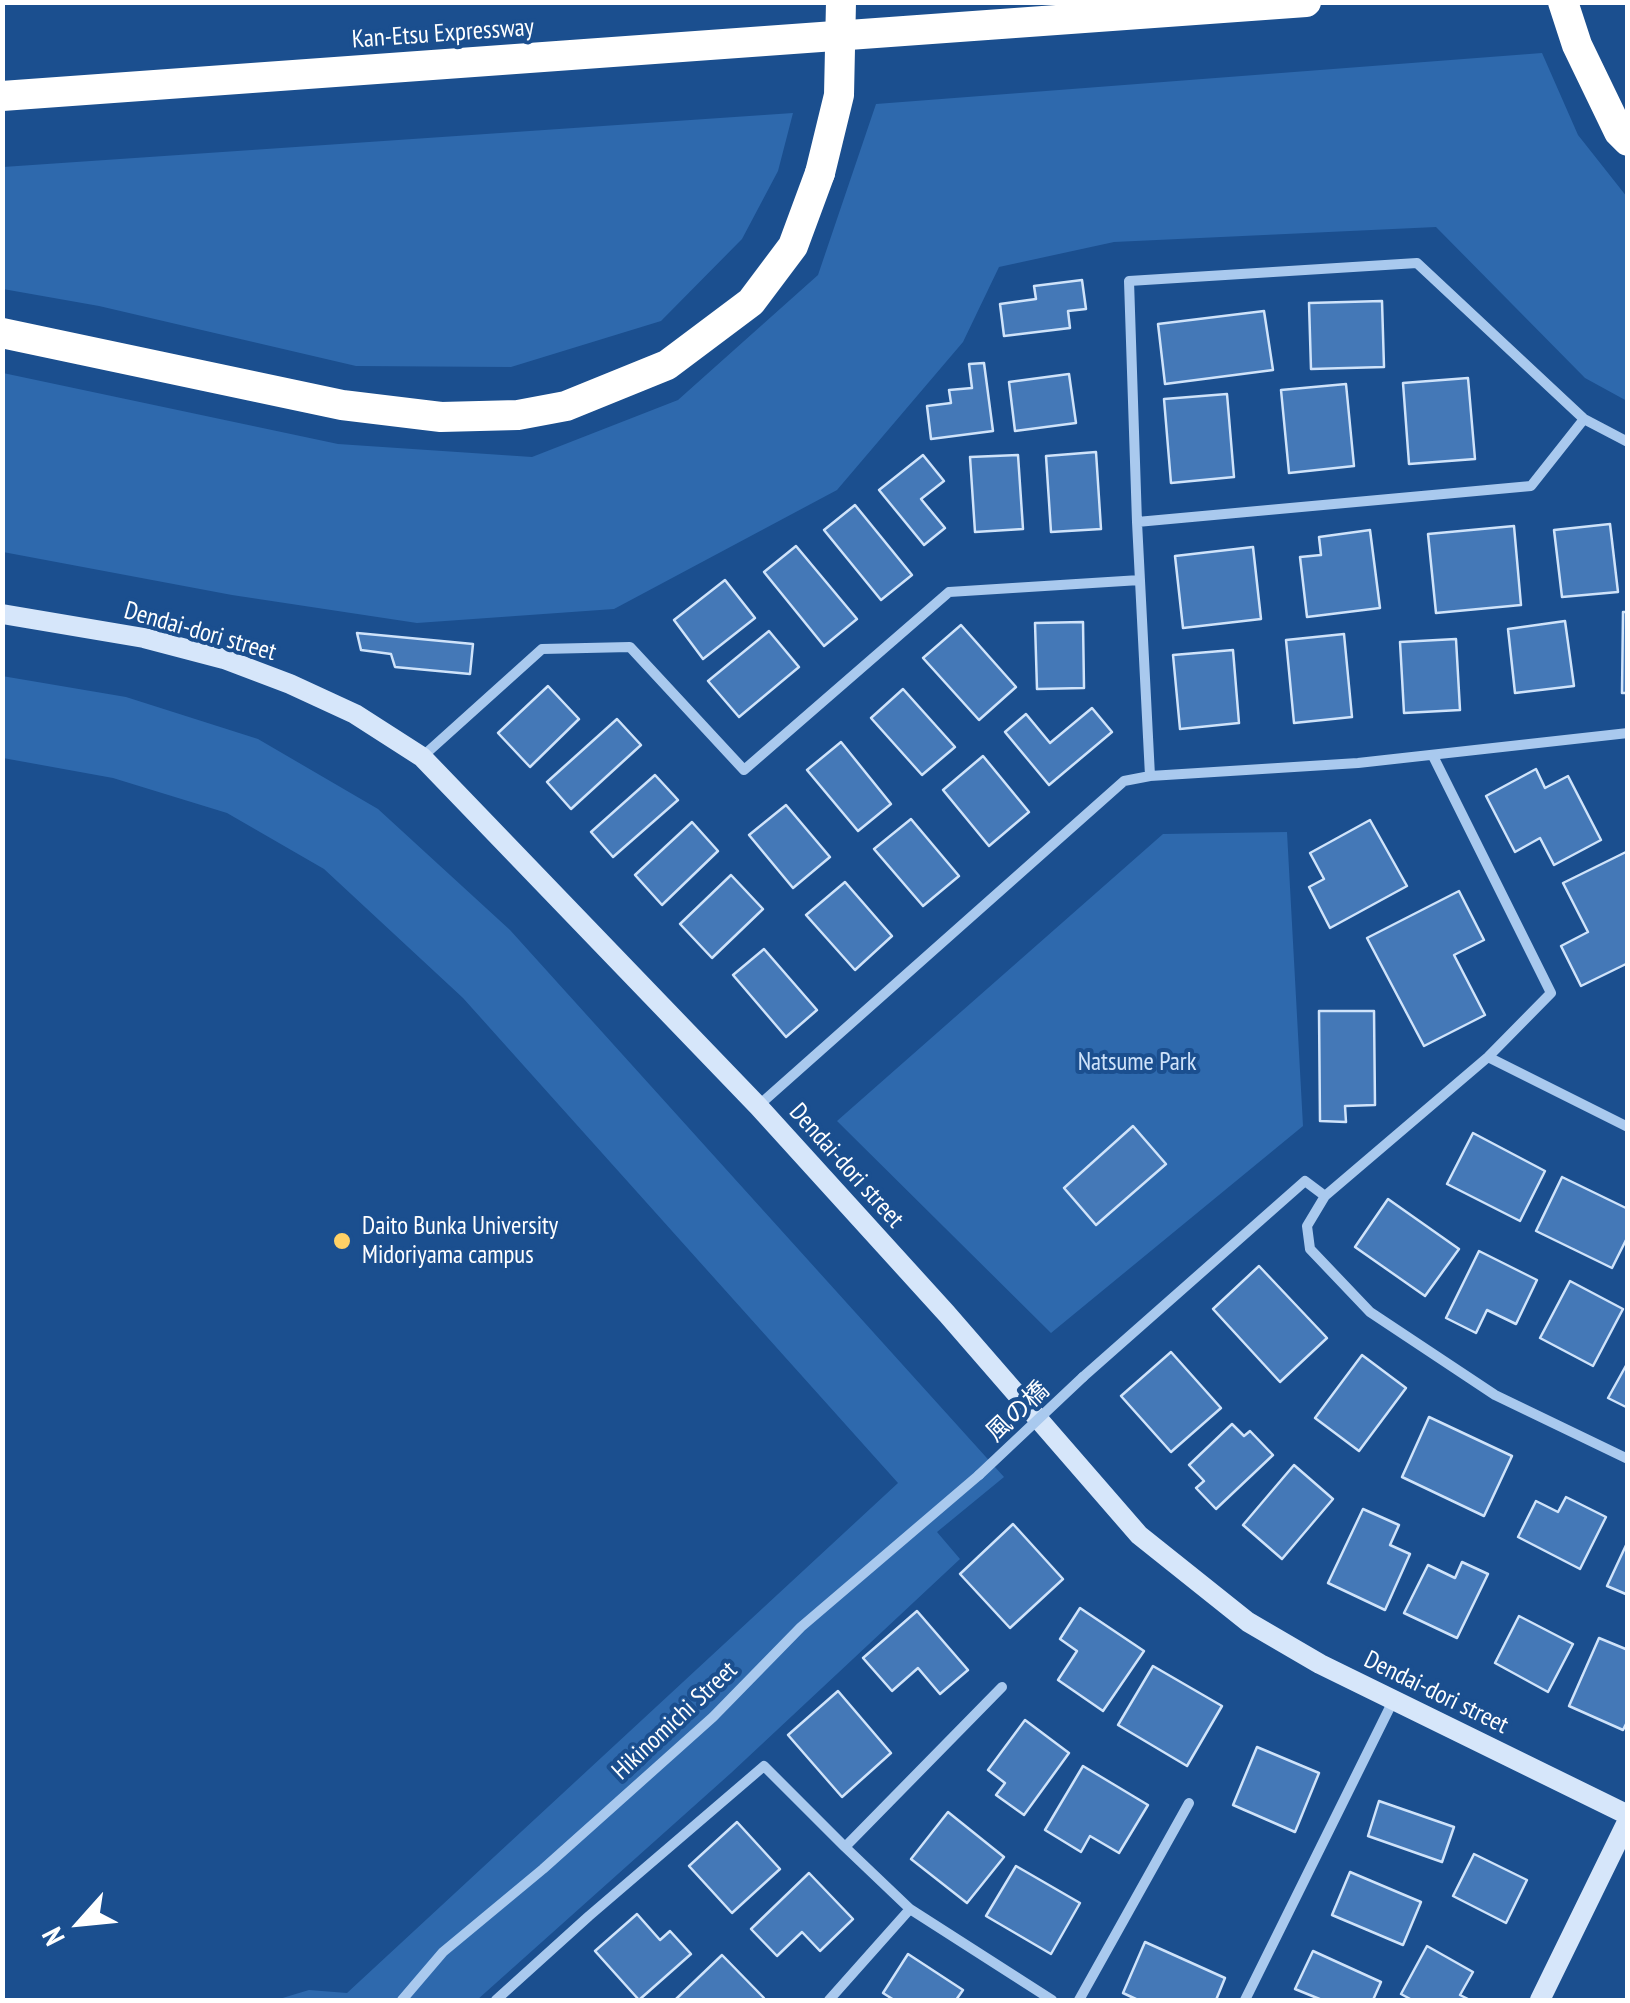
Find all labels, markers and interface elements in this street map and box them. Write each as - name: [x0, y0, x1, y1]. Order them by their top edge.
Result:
- street label: Kan-Etsu Expressway: [351, 13, 535, 55]
- street label: Dendai-dori street: [121, 596, 279, 668]
- park label: Natsume Park: [1078, 1048, 1196, 1078]
- street label: Dendai-dori street: [782, 1098, 910, 1234]
- place label: Daito Bunka University Midoriyama campus: [362, 1212, 558, 1271]
- marker: Daito Bunka University Midoriyama campus: [331, 1230, 353, 1252]
- street label: 風の橋: [980, 1375, 1056, 1449]
- street label: Dendai-dori street: [1359, 1645, 1513, 1741]
- street label: Hikinomichi Street: [606, 1656, 744, 1786]
- north arrow: [30, 1873, 130, 1973]
- text: N: [33, 1922, 73, 1952]

